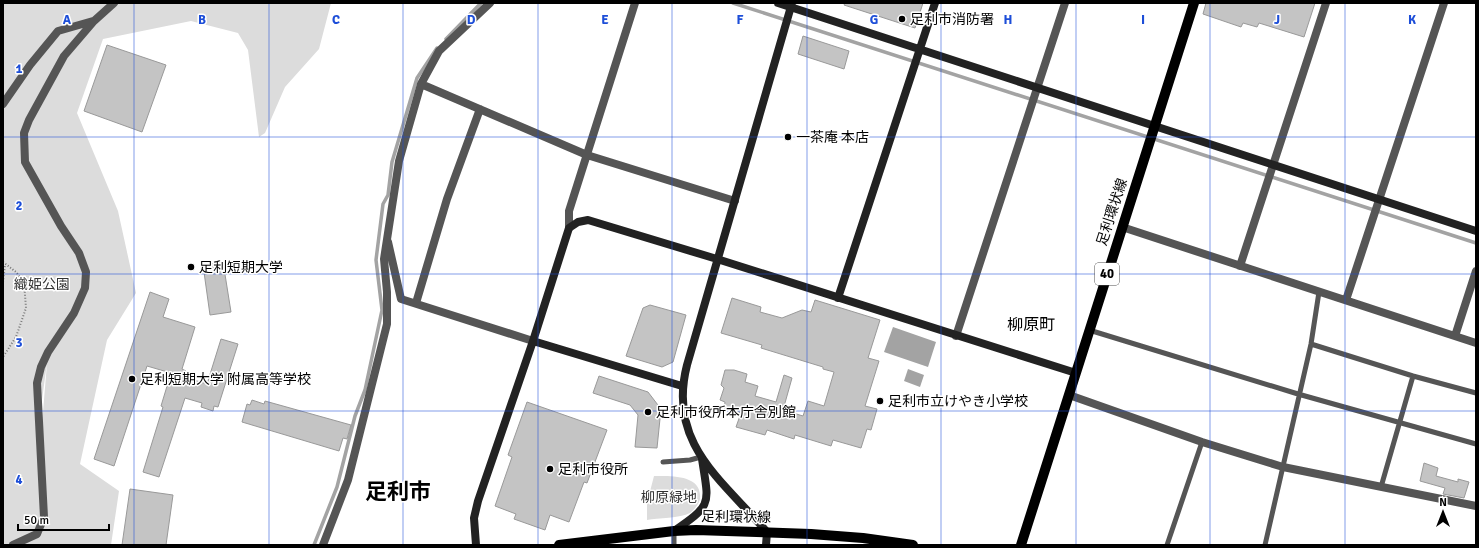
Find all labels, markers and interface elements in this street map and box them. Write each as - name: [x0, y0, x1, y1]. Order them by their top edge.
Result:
- place label: 足利市消防署: [910, 11, 994, 28]
- text: A: [63, 12, 72, 28]
- text: B: [198, 12, 206, 28]
- text: C: [332, 12, 340, 28]
- text: D: [467, 12, 476, 28]
- text: E: [601, 12, 609, 28]
- text: F: [737, 12, 744, 28]
- text: G: [870, 12, 878, 28]
- text: H: [1004, 12, 1012, 28]
- text: I: [1141, 12, 1145, 28]
- text: J: [1274, 12, 1280, 28]
- text: K: [1408, 12, 1416, 28]
- marker: 足利市消防署: [897, 14, 907, 24]
- text: 1: [15, 61, 23, 77]
- place label: 一茶庵 本店: [796, 129, 869, 146]
- marker: 一茶庵 本店: [783, 132, 793, 142]
- street label: 足利環状線: [1093, 176, 1131, 248]
- text: 2: [15, 198, 23, 214]
- place label: 足利短期大学: [199, 259, 283, 276]
- marker: 足利短期大学: [186, 262, 196, 272]
- road number: 40: [1095, 263, 1119, 285]
- park label: 織姫公園: [14, 276, 70, 293]
- district label: 柳原町: [1007, 315, 1055, 335]
- text: 3: [15, 335, 23, 351]
- place label: 足利短期大学 附属高等学校: [140, 371, 311, 388]
- marker: 足利短期大学 附属高等学校: [127, 374, 137, 384]
- place label: 足利市立けやき小学校: [888, 393, 1028, 410]
- marker: 足利市立けやき小学校: [875, 396, 885, 406]
- place label: 足利市役所本庁舎別館: [656, 404, 796, 421]
- marker: 足利市役所本庁舎別館: [643, 407, 653, 417]
- place label: 足利市役所: [558, 461, 628, 478]
- marker: 足利市役所: [545, 464, 555, 474]
- text: 4: [15, 472, 23, 488]
- district label: 足利市: [365, 478, 431, 505]
- park label: 柳原緑地: [641, 489, 697, 506]
- north arrow: [1423, 492, 1463, 532]
- text: N: [1439, 496, 1447, 509]
- scale bar: [18, 506, 109, 532]
- street label: 足利環状線: [701, 508, 771, 526]
- text: 50 m: [24, 513, 49, 528]

